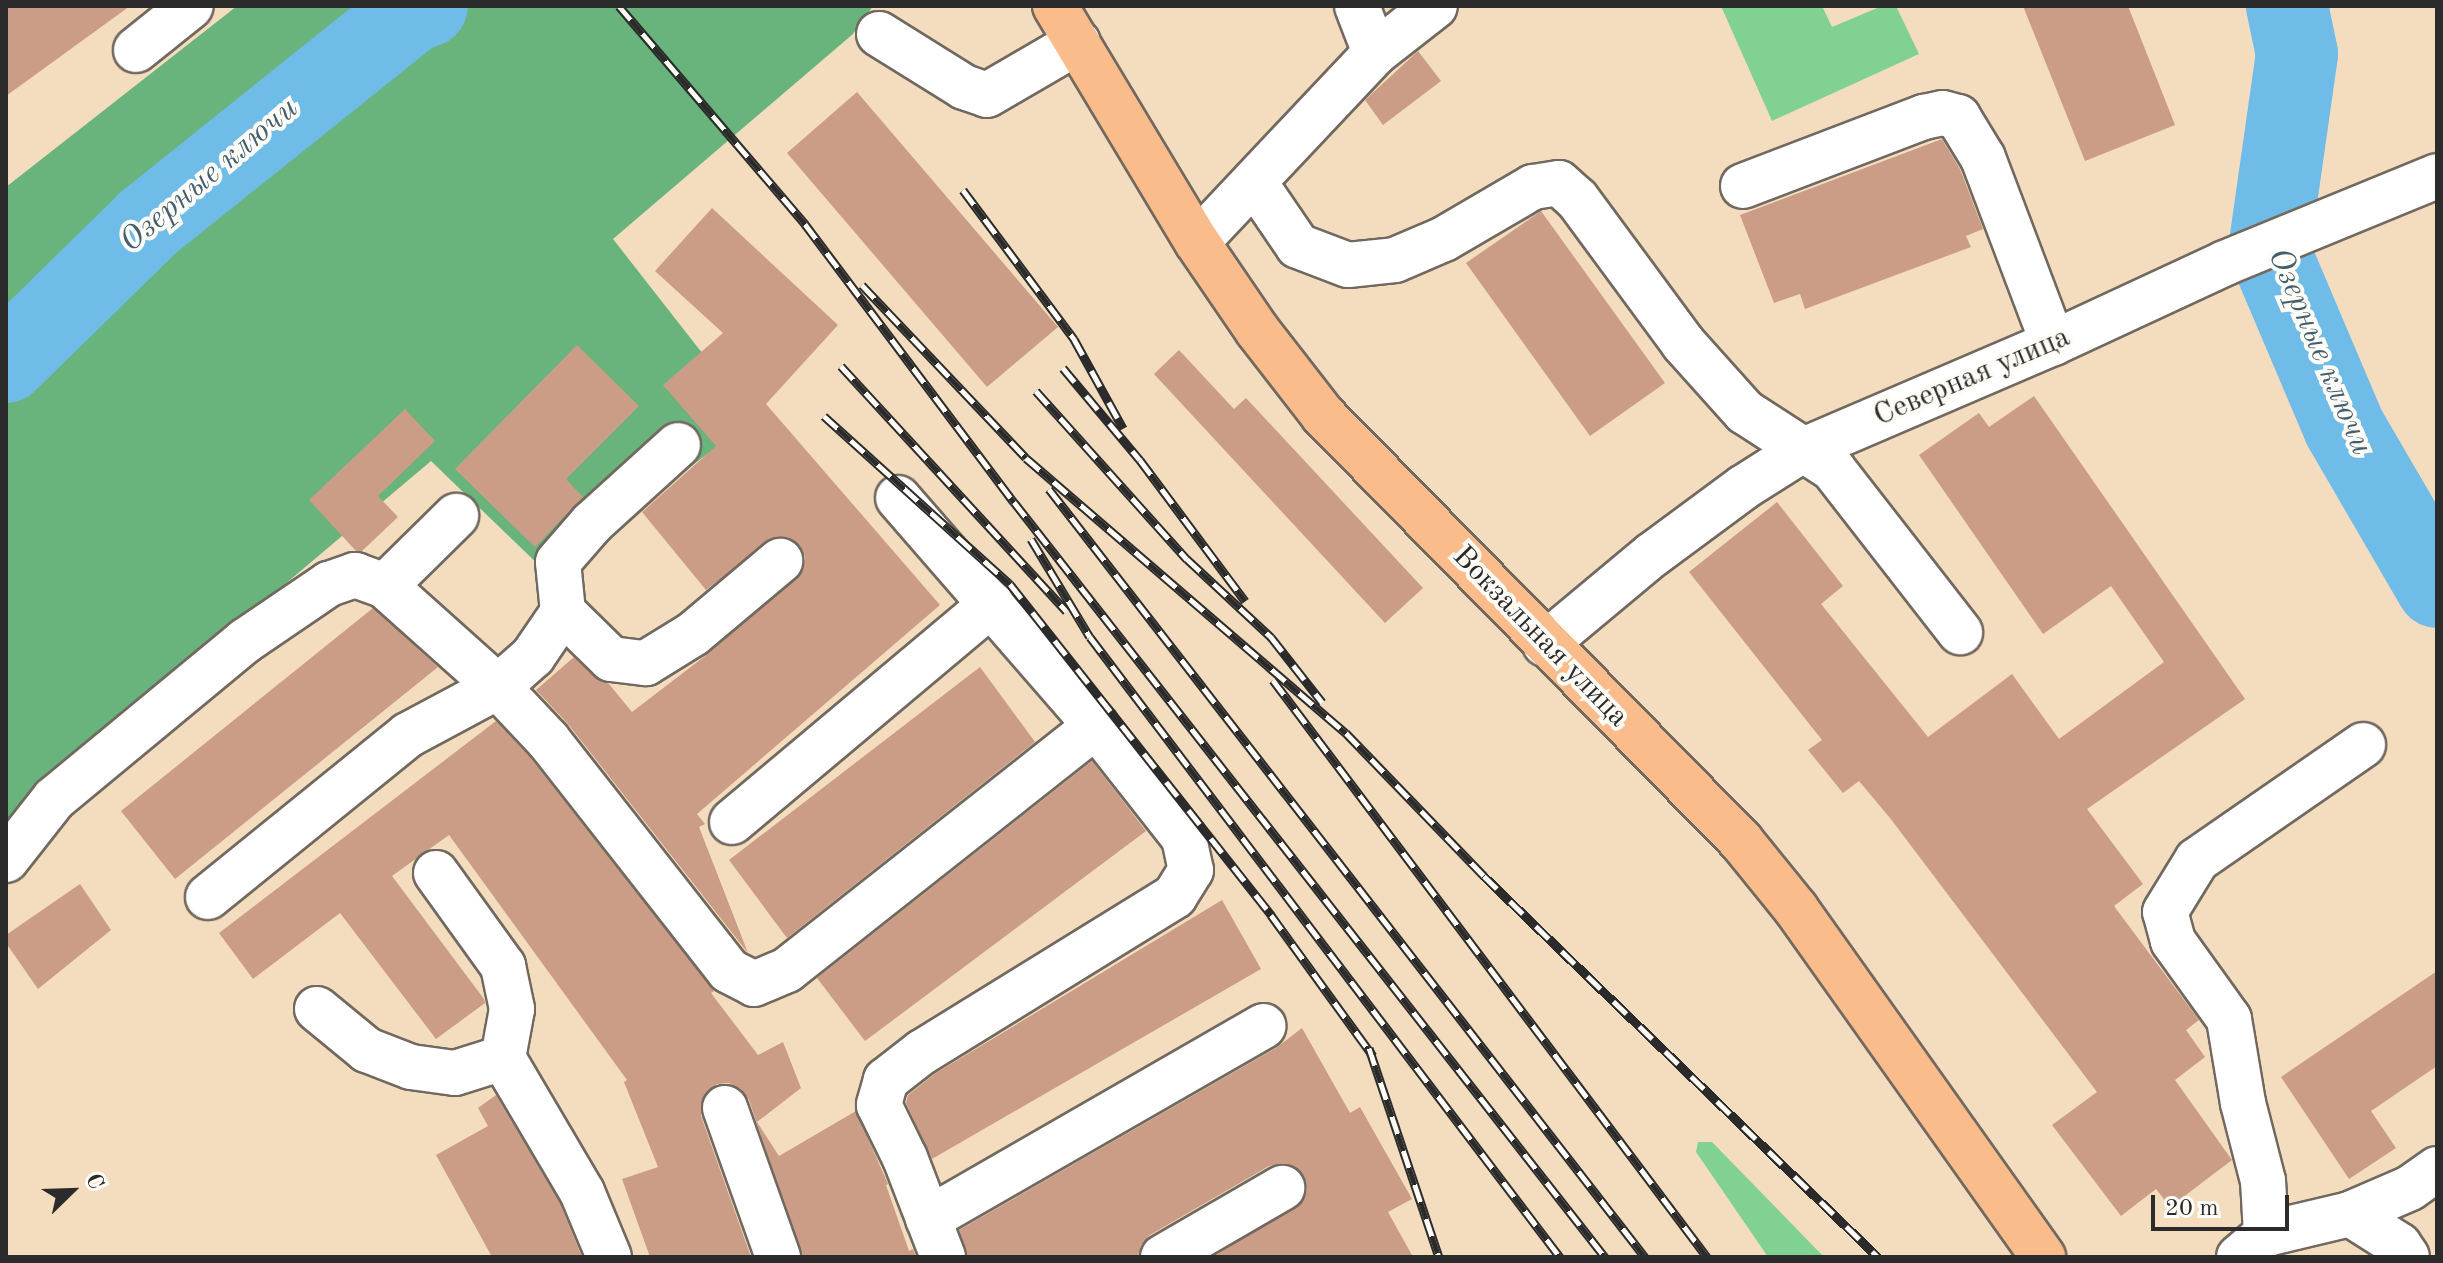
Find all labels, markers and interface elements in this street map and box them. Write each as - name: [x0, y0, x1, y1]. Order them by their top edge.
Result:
- water label: Озерные ключи: [113, 90, 307, 262]
- water label: Озерные ключи: [2258, 243, 2380, 461]
- street label: Северная улица: [1868, 319, 2076, 435]
- street label: Вокзальная улица: [1444, 539, 1636, 735]
- north arrow: [32, 1151, 112, 1231]
- text: С: [81, 1171, 107, 1193]
- scale bar: [2155, 1179, 2293, 1229]
- text: 20 m: [2165, 1197, 2219, 1221]

